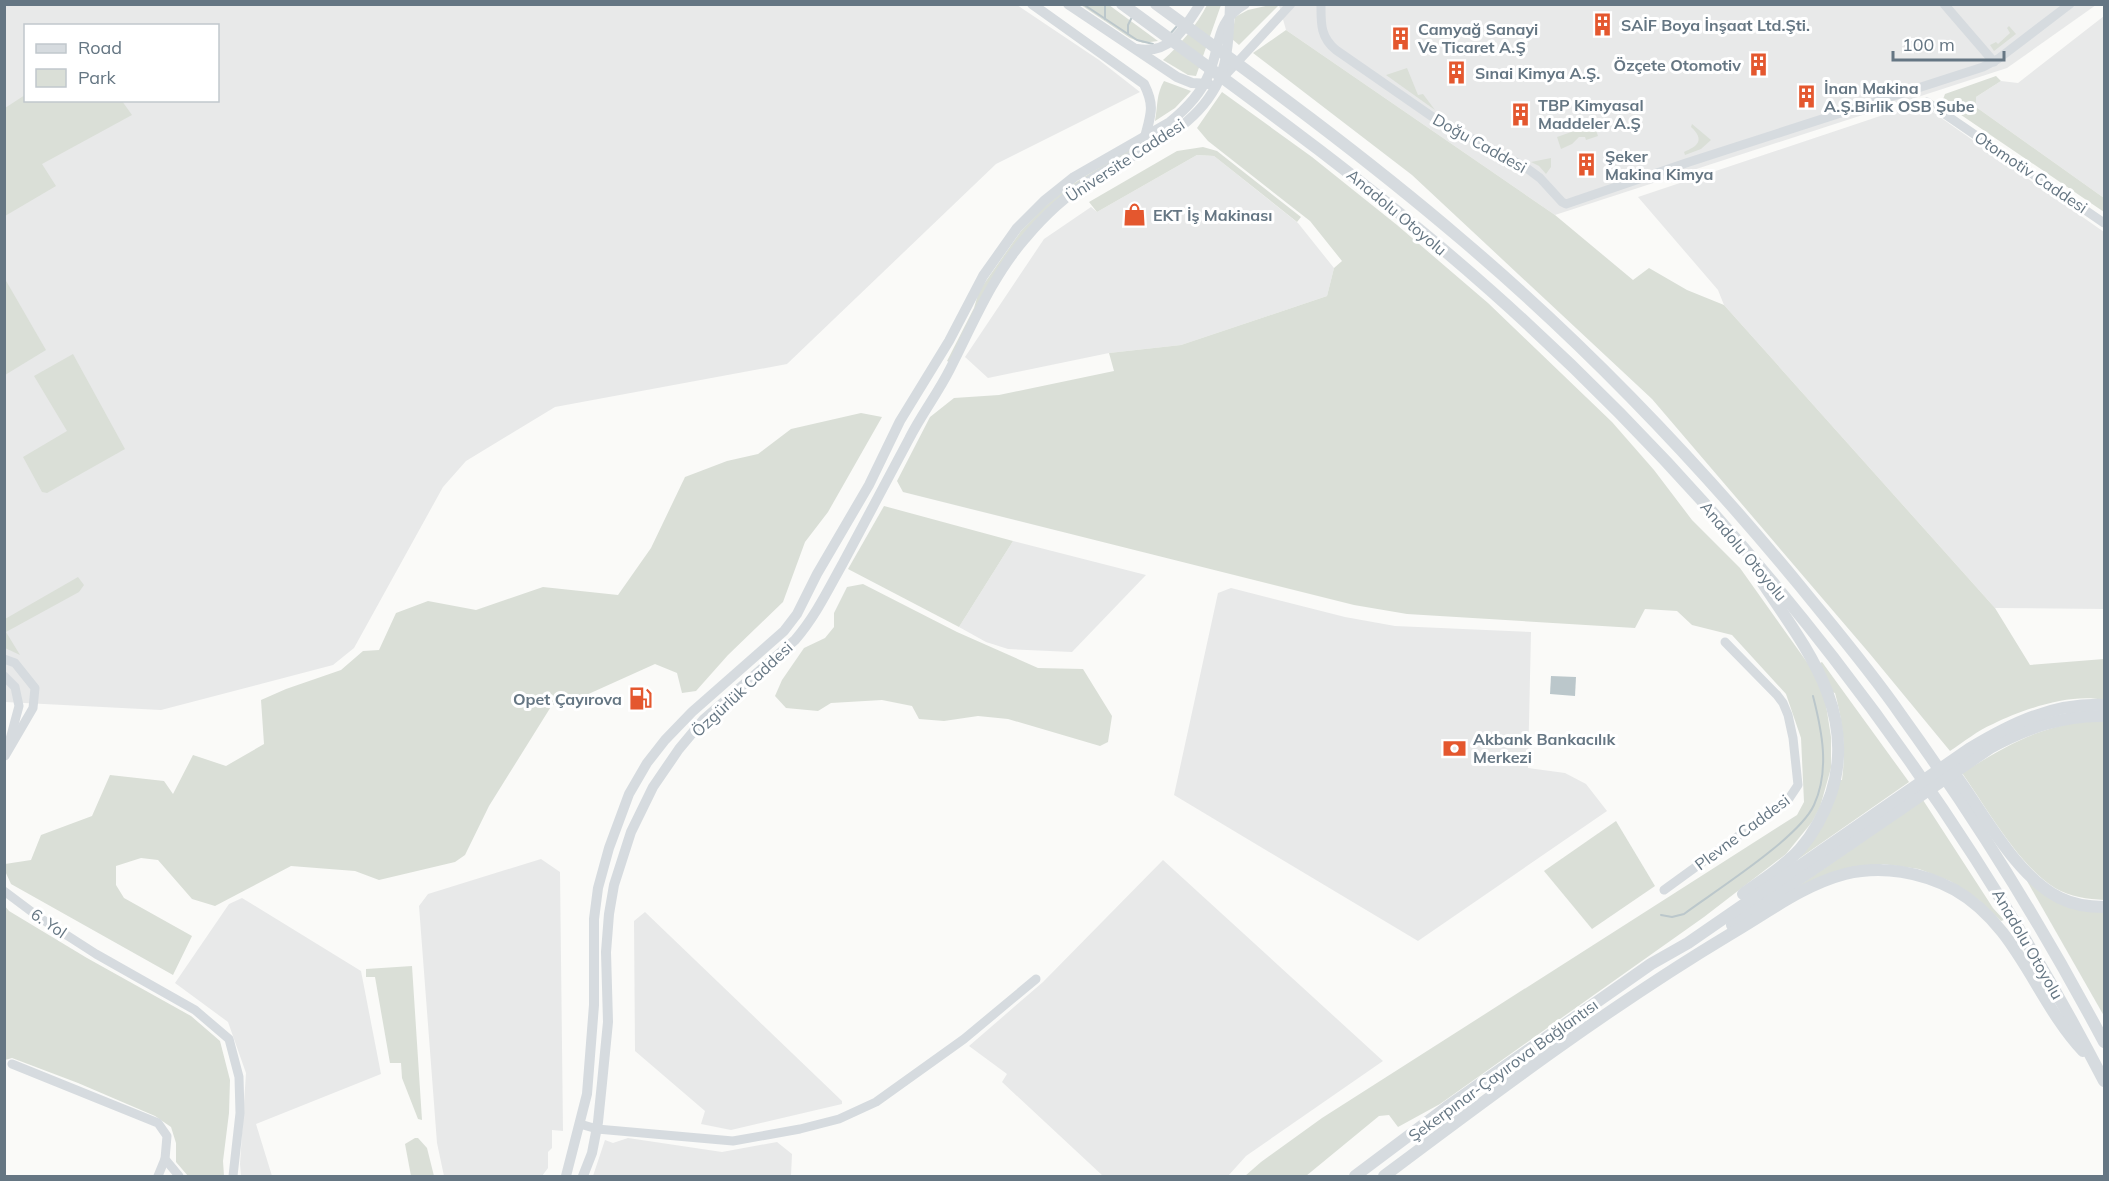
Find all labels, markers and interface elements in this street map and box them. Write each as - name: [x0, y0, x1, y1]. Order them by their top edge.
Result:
- building icon: SAİF Boya İnşaat Ltd.Şti.: [1590, 12, 1616, 38]
- place label: SAİF Boya İnşaat Ltd.Şti.: [1621, 15, 1810, 35]
- place label: Camyağ Sanayi Ve Ticaret A.Ş: [1417, 19, 1538, 57]
- legend: [24, 24, 219, 102]
- scale bar: [1893, 24, 2004, 62]
- building icon: Camyağ Sanayi Ve Ticaret A.Ş: [1387, 25, 1413, 51]
- text: 100 m: [1902, 33, 1955, 56]
- text: Road: [78, 36, 122, 59]
- building icon: Özçete Otomotiv: [1746, 52, 1772, 78]
- place label: Özçete Otomotiv: [1614, 55, 1741, 75]
- building icon: Sınai Kimya A.Ş.: [1444, 60, 1470, 86]
- place label: Sınai Kimya A.Ş.: [1475, 63, 1600, 83]
- text: Park: [78, 66, 117, 89]
- place label: İnan Makina A.Ş.Birlik OSB Şube: [1824, 78, 1975, 116]
- building icon: İnan Makina A.Ş.Birlik OSB Şube: [1793, 84, 1819, 110]
- place label: TBP Kimyasal Maddeler A.Ş: [1538, 95, 1644, 133]
- building icon: TBP Kimyasal Maddeler A.Ş: [1507, 101, 1533, 127]
- street label: Doğu Caddesi: [1430, 109, 1530, 177]
- street label: Üniversite Caddesi: [1062, 114, 1188, 206]
- street label: Otomotiv Caddesi: [1971, 127, 2091, 217]
- place label: Şeker Makina Kimya: [1605, 146, 1713, 184]
- building icon: Şeker Makina Kimya: [1574, 152, 1600, 178]
- street label: Anadolu Otoyolu: [1343, 164, 1451, 260]
- shop icon: EKT İş Makinası: [1122, 202, 1148, 228]
- place label: EKT İş Makinası: [1153, 205, 1272, 225]
- street label: Anadolu Otoyolu: [1696, 497, 1792, 605]
- street label: Özgürlük Caddesi: [687, 637, 797, 741]
- fuel station icon: Opet Çayırova: [627, 686, 653, 712]
- place label: Opet Çayırova: [513, 689, 622, 709]
- place label: Akbank Bankacılık Merkezi: [1473, 729, 1616, 767]
- bank icon: Akbank Bankacılık Merkezi: [1442, 735, 1468, 761]
- street label: Plevne Caddesi: [1691, 790, 1793, 874]
- street label: Anadolu Otoyolu: [1988, 885, 2068, 1003]
- street label: 6. Yol: [27, 904, 71, 942]
- street label: Şekerpınar-Çayırova Bağlantısı: [1404, 995, 1602, 1145]

